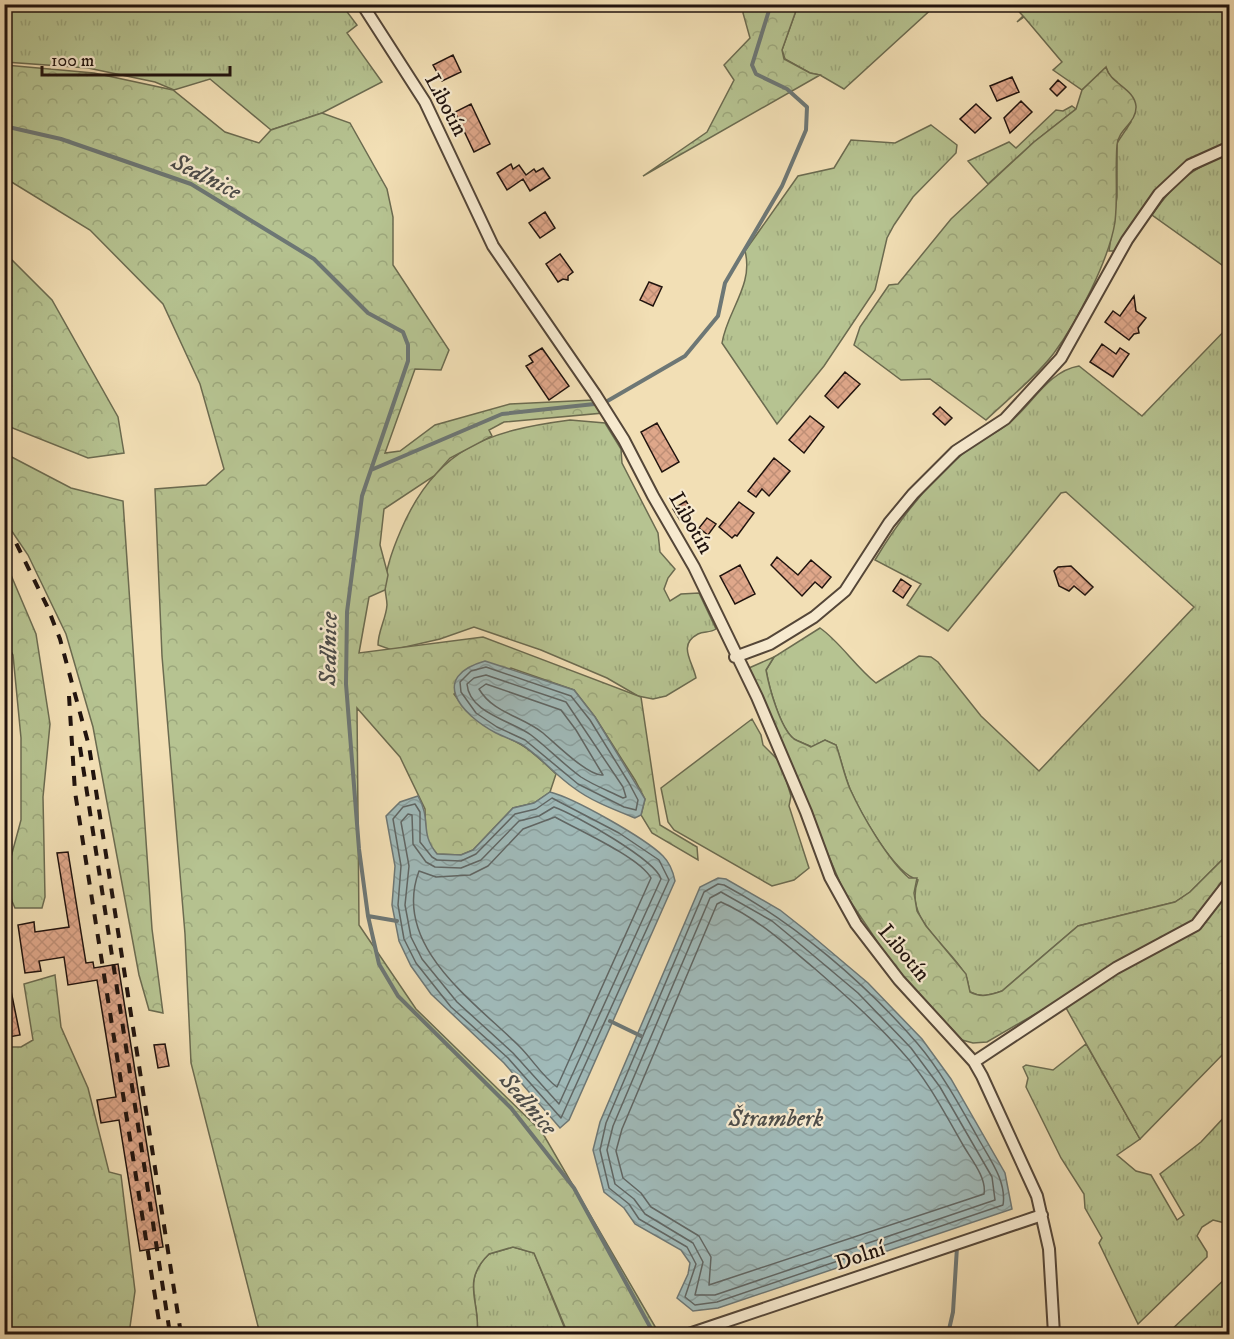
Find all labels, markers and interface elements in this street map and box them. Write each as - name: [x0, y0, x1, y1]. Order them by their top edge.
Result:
- scale bar: [42, 39, 230, 77]
- text: 100 m: [51, 50, 94, 72]
- street label: Libotín: [418, 69, 474, 141]
- water label: Sedlnice: [165, 146, 246, 208]
- street label: Libotín: [663, 487, 720, 559]
- water label: Sedlnice: [313, 611, 345, 687]
- street label: Libotín: [872, 919, 936, 988]
- water label: Sedlnice: [492, 1066, 564, 1142]
- water label: Štramberk: [728, 1104, 823, 1134]
- street label: Dolní: [832, 1235, 890, 1277]

